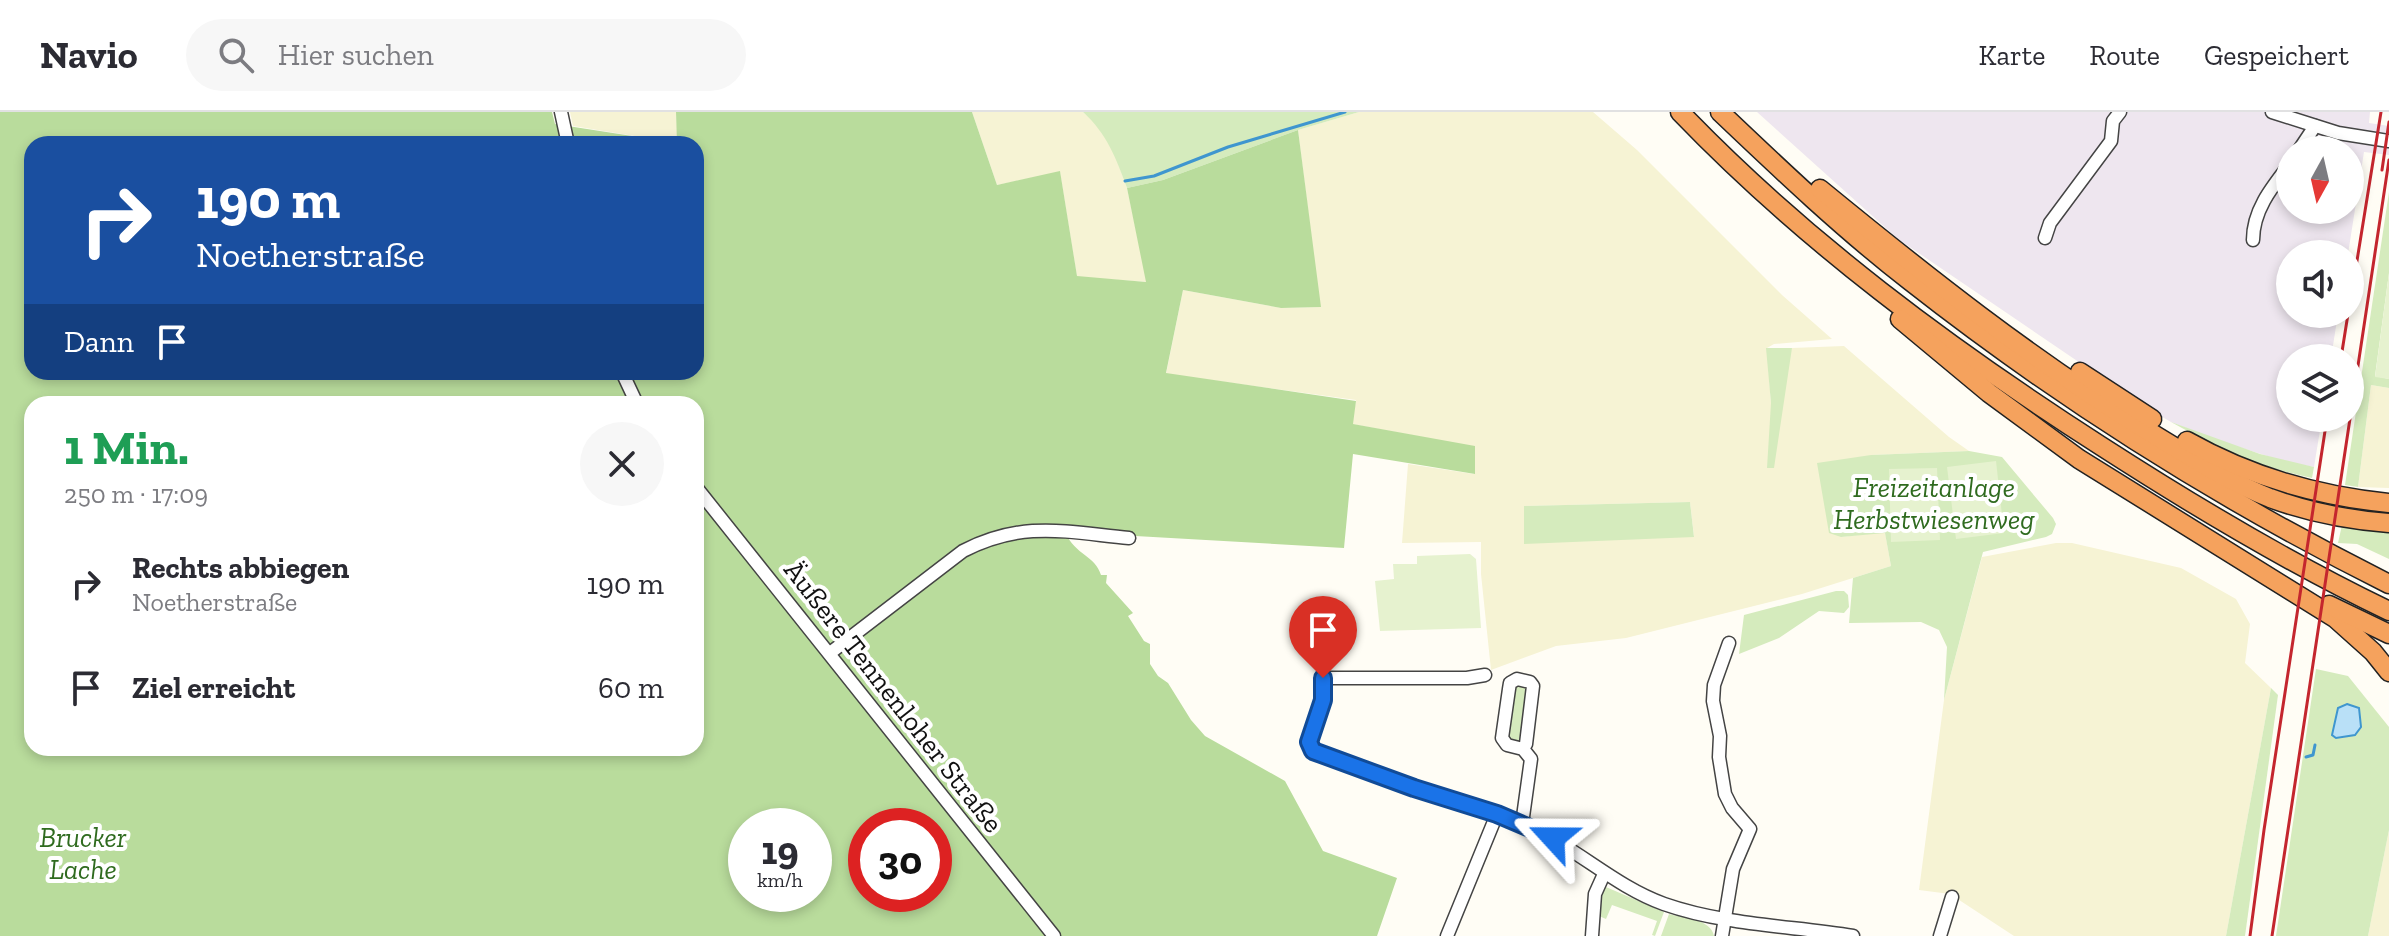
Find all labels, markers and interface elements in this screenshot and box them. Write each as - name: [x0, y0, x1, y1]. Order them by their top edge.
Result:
- search box: [186, 19, 746, 91]
- text: Navio: [40, 32, 138, 78]
- icon: search: [214, 33, 258, 77]
- text: Hier suchen: [278, 37, 434, 73]
- text: Karte: [1979, 39, 2045, 72]
- text: Route: [2089, 39, 2160, 72]
- text: Gespeichert: [2204, 39, 2349, 72]
- north arrow: [2276, 136, 2364, 224]
- map controls: [2276, 136, 2364, 432]
- text: 190 m: [196, 165, 340, 232]
- icon: right: [64, 168, 168, 272]
- text: Noetherstraße: [196, 233, 425, 276]
- button: sound: [2276, 240, 2364, 328]
- icon: arrive: [150, 320, 194, 364]
- text: Dann: [64, 324, 134, 360]
- button: layers: [2276, 344, 2364, 432]
- text: 1 Min.: [64, 419, 189, 476]
- button: close: [580, 422, 664, 506]
- park label: Freizeitanlage Herbstwiesenweg: [1833, 471, 2035, 536]
- text: 250 m · 17:09: [64, 478, 208, 510]
- text: Rechts abbiegen: [132, 550, 349, 586]
- street label: Äußere Tennenloher Straße: [777, 554, 1010, 839]
- icon: right: [64, 562, 108, 606]
- text: 190 m: [587, 566, 664, 602]
- text: Noetherstraße: [132, 586, 297, 618]
- pin: [1289, 596, 1357, 678]
- icon: arrive: [1301, 608, 1345, 652]
- icon: arrive: [64, 666, 108, 710]
- text: Ziel erreicht: [132, 670, 295, 706]
- text: 60 m: [598, 670, 664, 706]
- position arrow: [1511, 796, 1595, 880]
- speed limit sign: 30: [848, 808, 952, 912]
- park label: Brucker Lache: [40, 821, 127, 886]
- text: 19: [761, 826, 799, 874]
- text: km/h: [757, 868, 803, 892]

